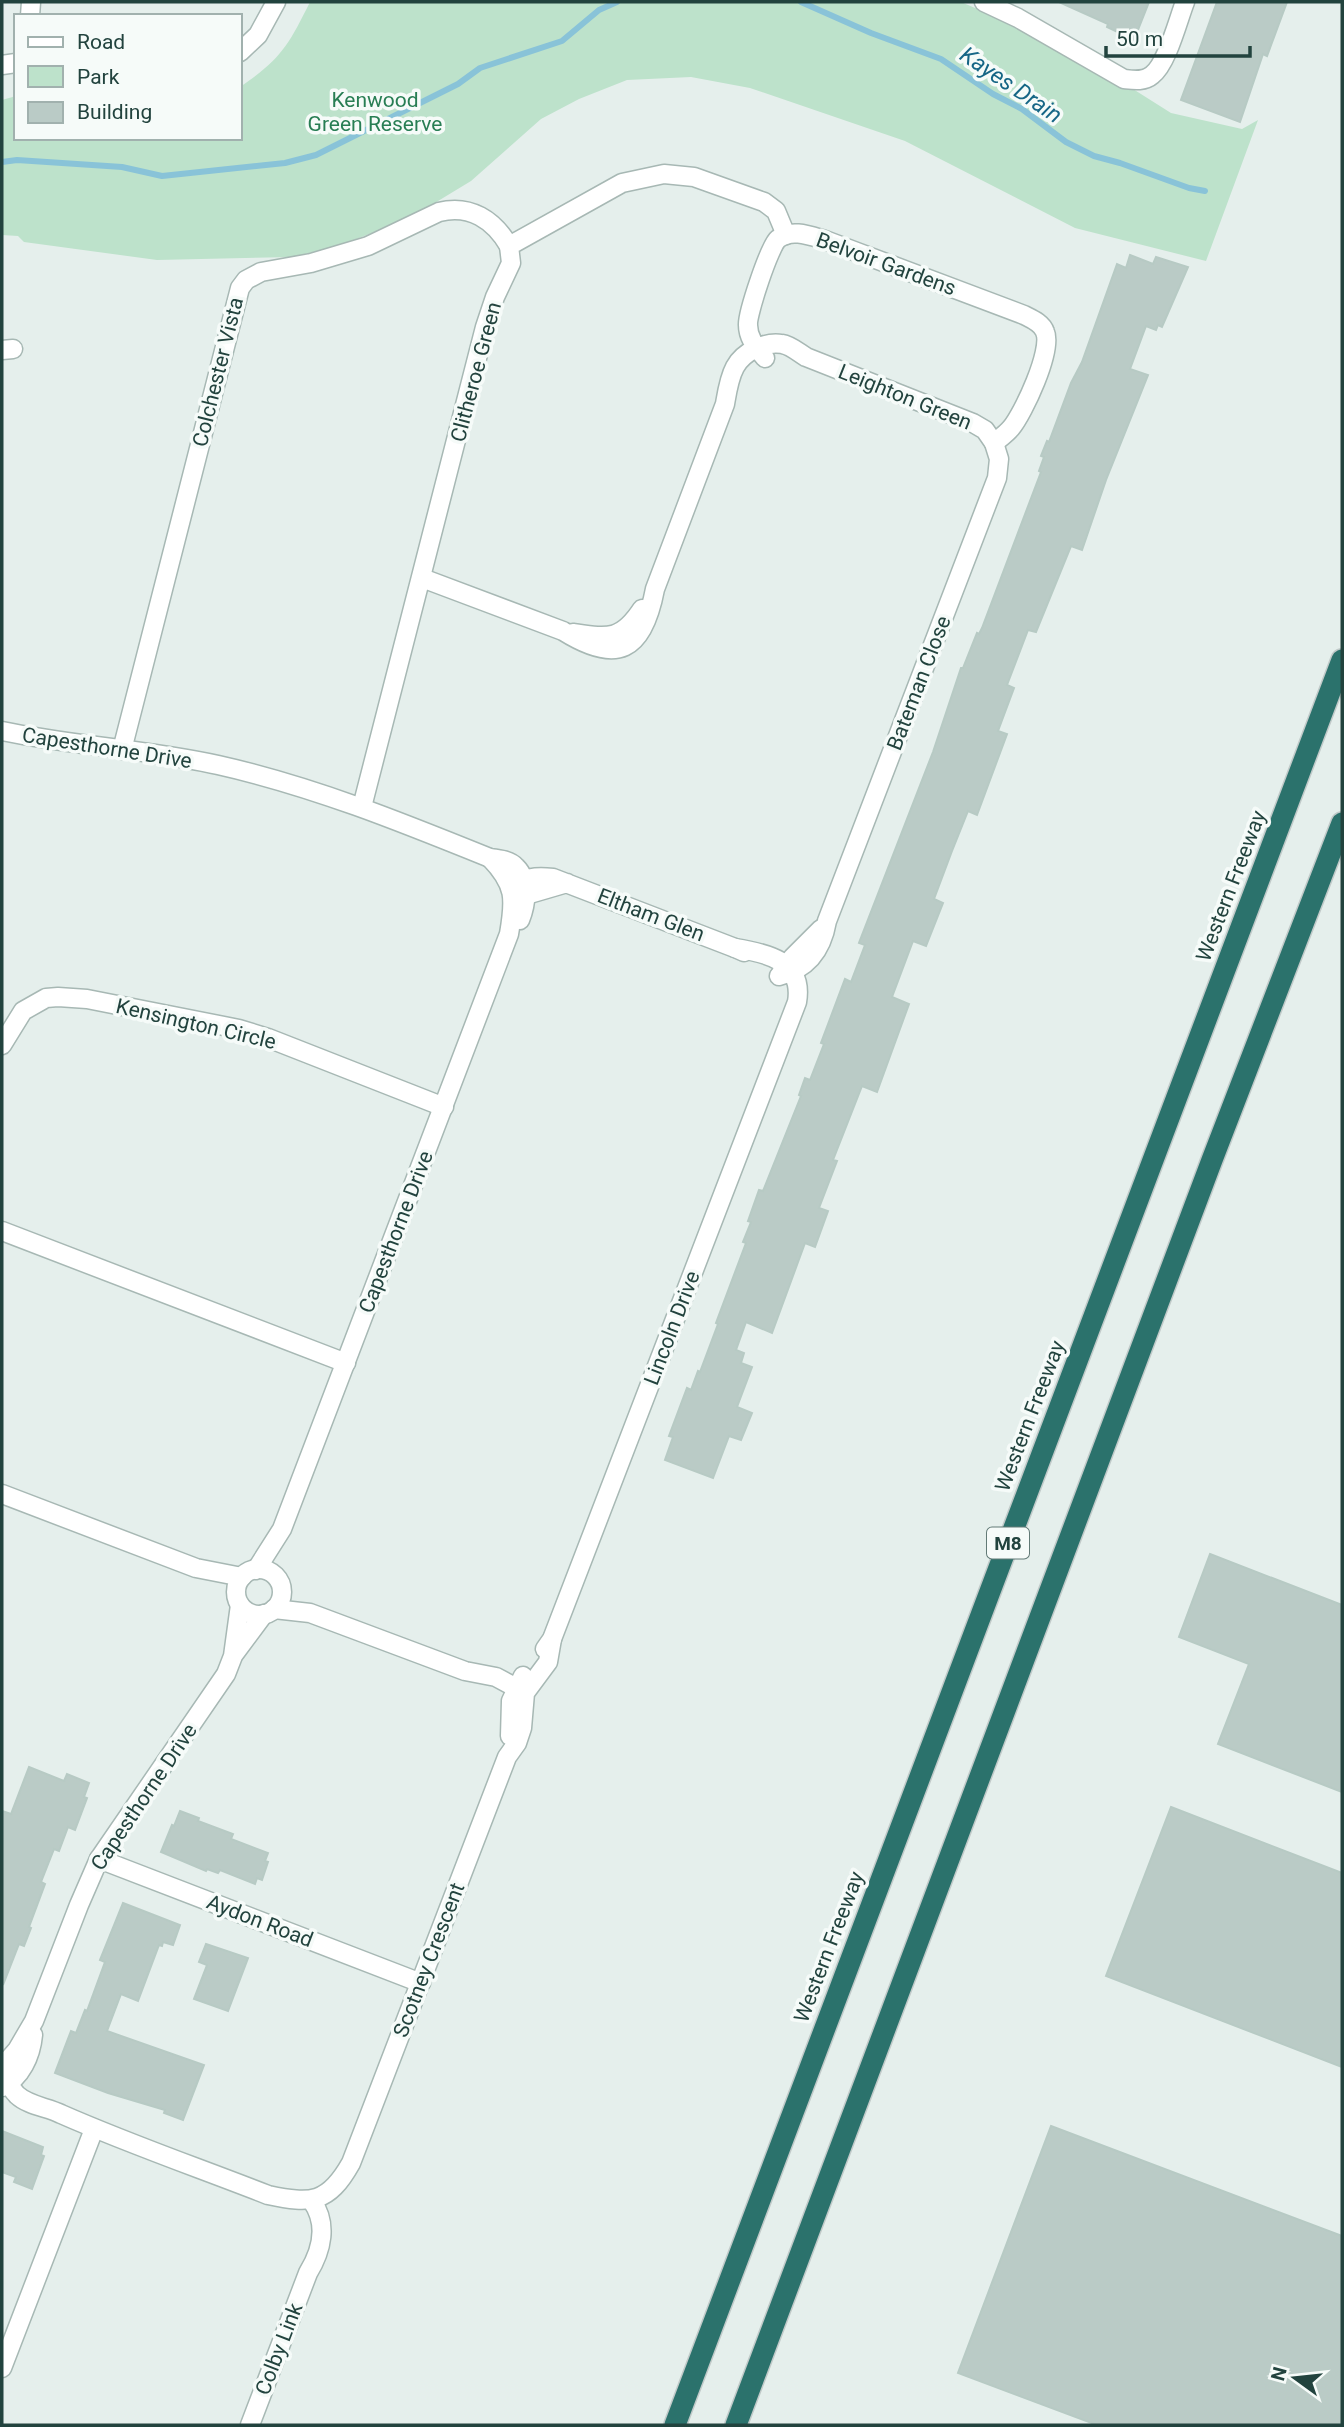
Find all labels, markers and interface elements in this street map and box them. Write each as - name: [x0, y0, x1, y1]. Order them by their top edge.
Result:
- legend: [14, 14, 242, 140]
- scale bar: [1106, 14, 1250, 58]
- text: 50 m: [1116, 27, 1163, 51]
- text: Road: [77, 30, 125, 54]
- water label: Kayes Drain: [955, 41, 1067, 129]
- text: Park: [77, 65, 120, 89]
- park label: Kenwood Green Reserve: [308, 88, 442, 136]
- text: Building: [77, 100, 152, 124]
- street label: Belvoir Gardens: [813, 228, 959, 300]
- street label: Colchester Vista: [188, 295, 248, 449]
- street label: Clitheroe Green: [446, 299, 506, 445]
- street label: Leighton Green: [835, 359, 975, 435]
- street label: Bateman Close: [882, 612, 956, 754]
- street label: Capesthorne Drive: [20, 723, 194, 773]
- street label: Western Freeway: [1191, 807, 1271, 965]
- street label: Eltham Glen: [594, 884, 708, 946]
- street label: Kensington Circle: [114, 994, 278, 1054]
- street label: Capesthorne Drive: [354, 1148, 438, 1316]
- street label: Lincoln Drive: [639, 1268, 705, 1388]
- street label: Western Freeway: [990, 1337, 1070, 1495]
- road number: M8: [987, 1527, 1029, 1558]
- street label: Capesthorne Drive: [86, 1719, 202, 1875]
- street label: Western Freeway: [789, 1868, 869, 2026]
- street label: Scotney Crescent: [389, 1879, 469, 2040]
- street label: Aydon Road: [204, 1890, 316, 1952]
- street label: Colby Link: [251, 2299, 308, 2398]
- north arrow: [1260, 2343, 1330, 2413]
- text: N: [1266, 2364, 1292, 2383]

